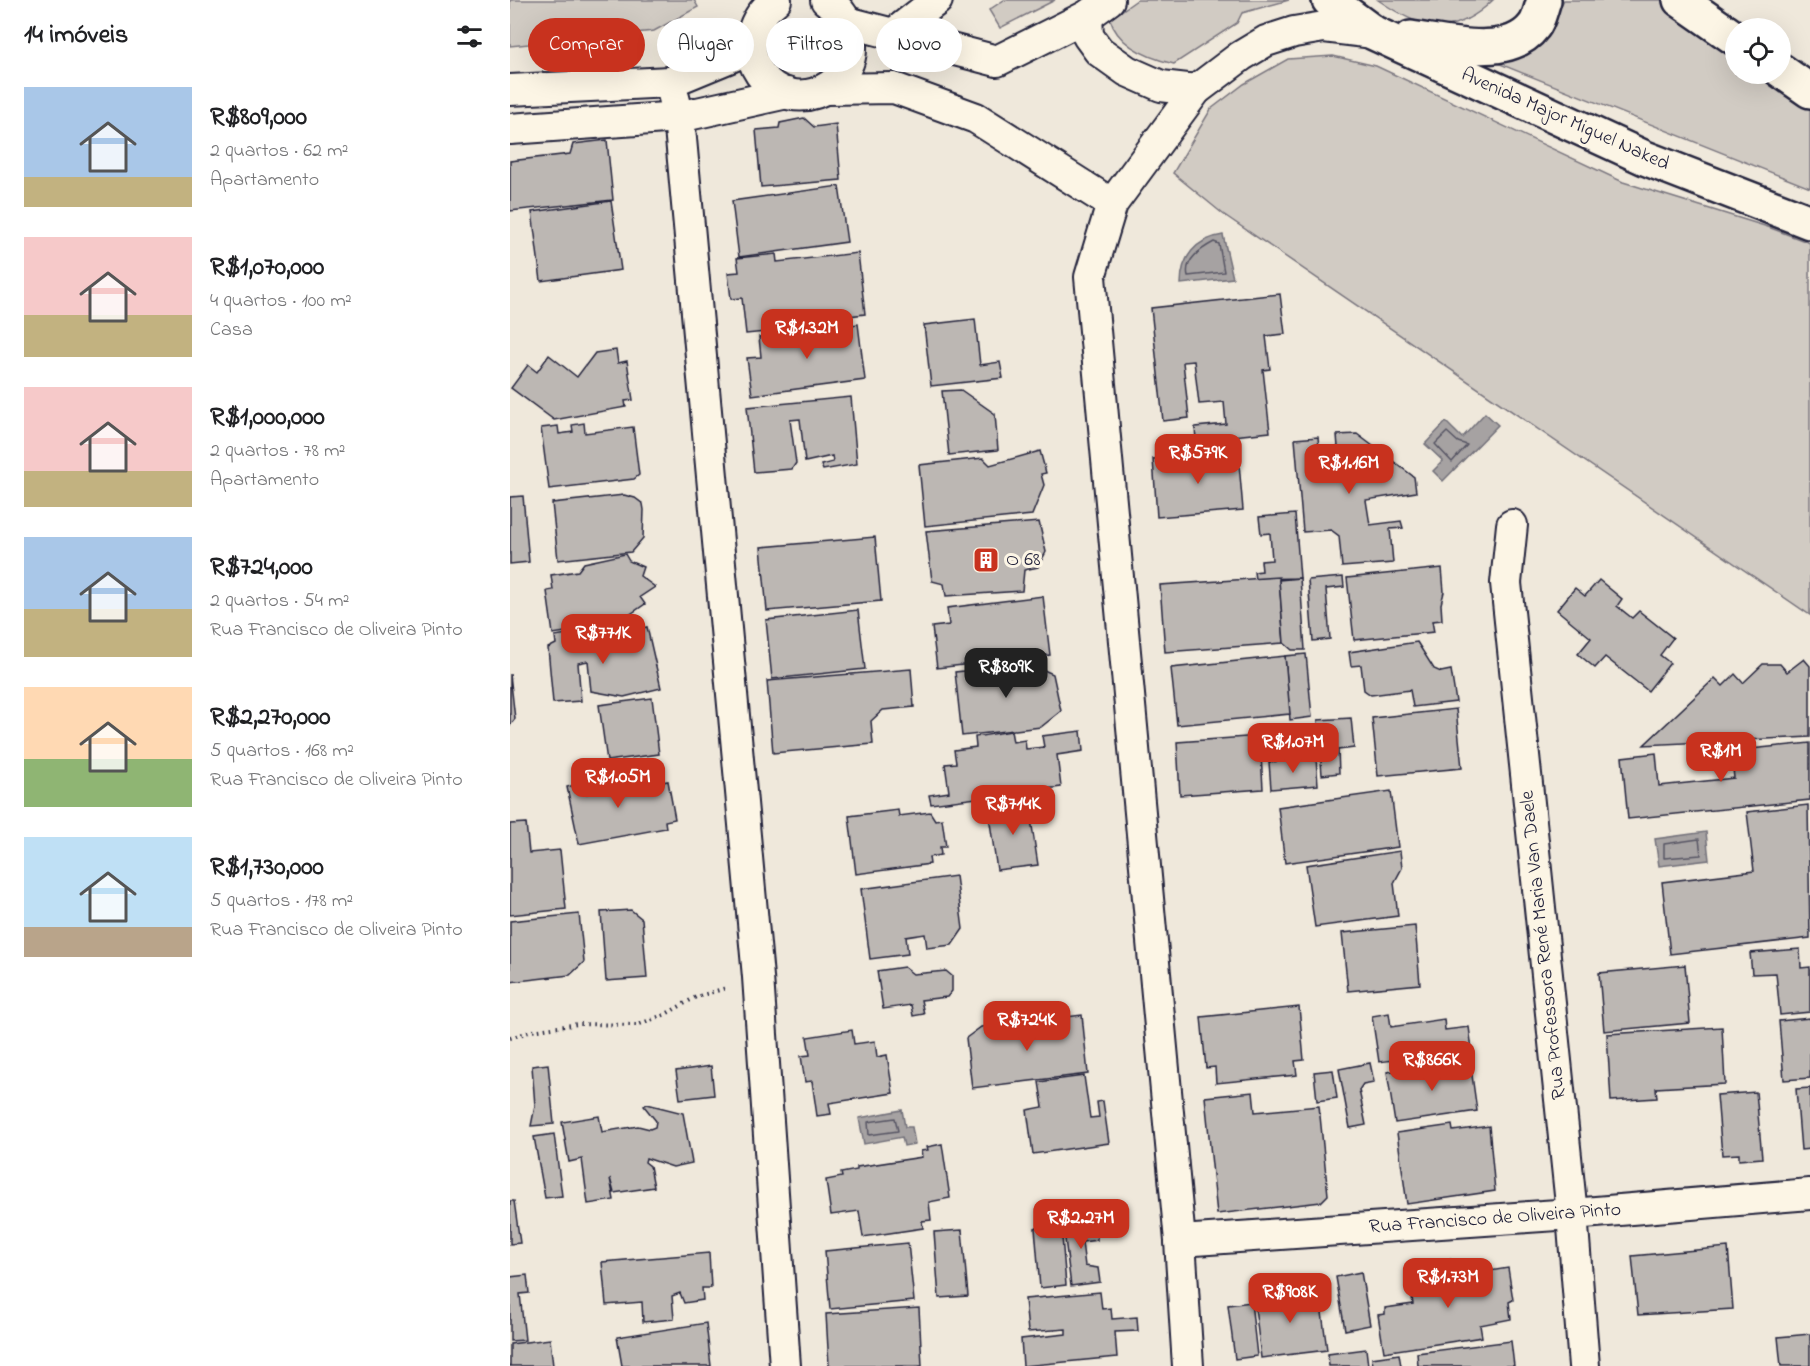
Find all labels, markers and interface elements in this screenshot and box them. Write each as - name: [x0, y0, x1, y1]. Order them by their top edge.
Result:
- text: 14 imóveis: [24, 17, 128, 55]
- chip: Comprar: [528, 18, 645, 72]
- chip: Alugar: [657, 18, 754, 72]
- chip: Filtros: [766, 18, 864, 72]
- chip: Novo: [876, 18, 962, 72]
- map controls: [1725, 18, 1791, 84]
- button: locate: [1725, 18, 1791, 84]
- icon: filters: [453, 20, 486, 53]
- street label: Avenida Major Miguel Naked: [1456, 61, 1674, 180]
- text: R$809,000: [210, 99, 307, 137]
- icon: home: [72, 111, 144, 183]
- text: 2 quartos · 62 m²: [210, 137, 348, 166]
- text: Apartamento: [210, 166, 319, 195]
- text: R$1,070,000: [210, 249, 324, 287]
- icon: home: [72, 261, 144, 333]
- text: 4 quartos · 100 m²: [210, 287, 352, 316]
- pin: R$1.32M: [752, 309, 862, 360]
- text: R$1.32M: [775, 314, 839, 343]
- text: Casa: [210, 316, 253, 345]
- text: R$1,000,000: [210, 399, 325, 437]
- icon: home: [72, 411, 144, 483]
- pin: R$579K: [1149, 434, 1247, 485]
- text: 2 quartos · 78 m²: [210, 437, 345, 466]
- text: R$579K: [1169, 439, 1227, 468]
- pin: R$1.16M: [1294, 444, 1404, 495]
- text: R$1.16M: [1319, 449, 1379, 478]
- text: Apartamento: [210, 466, 319, 495]
- building icon: O 68: [971, 545, 1001, 575]
- place label: O 68: [1006, 546, 1040, 575]
- text: R$724,000: [210, 549, 313, 587]
- icon: home: [72, 561, 144, 633]
- text: 2 quartos · 54 m²: [210, 587, 349, 616]
- pin: R$771K: [554, 614, 652, 665]
- text: Rua Francisco de Oliveira Pinto: [210, 616, 463, 645]
- text: R$771K: [575, 619, 631, 648]
- pin: R$809K: [957, 648, 1055, 699]
- text: R$809K: [978, 653, 1034, 682]
- text: R$2,270,000: [210, 699, 331, 737]
- icon: home: [72, 711, 144, 783]
- pin: R$1.07M: [1238, 723, 1348, 774]
- text: R$1.07M: [1262, 728, 1324, 757]
- pin: R$1M: [1685, 732, 1757, 783]
- text: 5 quartos · 168 m²: [210, 737, 354, 766]
- text: R$1M: [1700, 737, 1742, 766]
- pin: R$1.05M: [563, 758, 673, 809]
- text: R$1.05M: [585, 763, 651, 792]
- text: Rua Francisco de Oliveira Pinto: [210, 766, 463, 795]
- pin: R$714K: [964, 785, 1062, 836]
- street label: Rua Professora René Maria Van Daele: [1513, 789, 1575, 1101]
- text: R$714K: [985, 790, 1041, 819]
- text: R$1,730,000: [210, 849, 324, 887]
- icon: home: [72, 861, 144, 933]
- text: 5 quartos · 178 m²: [210, 887, 353, 916]
- text: Rua Francisco de Oliveira Pinto: [210, 916, 463, 945]
- pin: R$724K: [978, 1001, 1076, 1052]
- text: R$724K: [997, 1006, 1057, 1035]
- pin: R$866K: [1383, 1041, 1481, 1092]
- text: R$866K: [1403, 1046, 1461, 1075]
- street label: Rua Francisco de Oliveira Pinto: [1368, 1196, 1622, 1242]
- pin: R$2.27M: [1026, 1199, 1136, 1250]
- text: R$2.27M: [1047, 1204, 1115, 1233]
- pin: R$1.73M: [1393, 1258, 1503, 1309]
- text: R$1.73M: [1417, 1263, 1479, 1292]
- pin: R$908K: [1241, 1273, 1339, 1324]
- text: R$908K: [1262, 1278, 1318, 1307]

